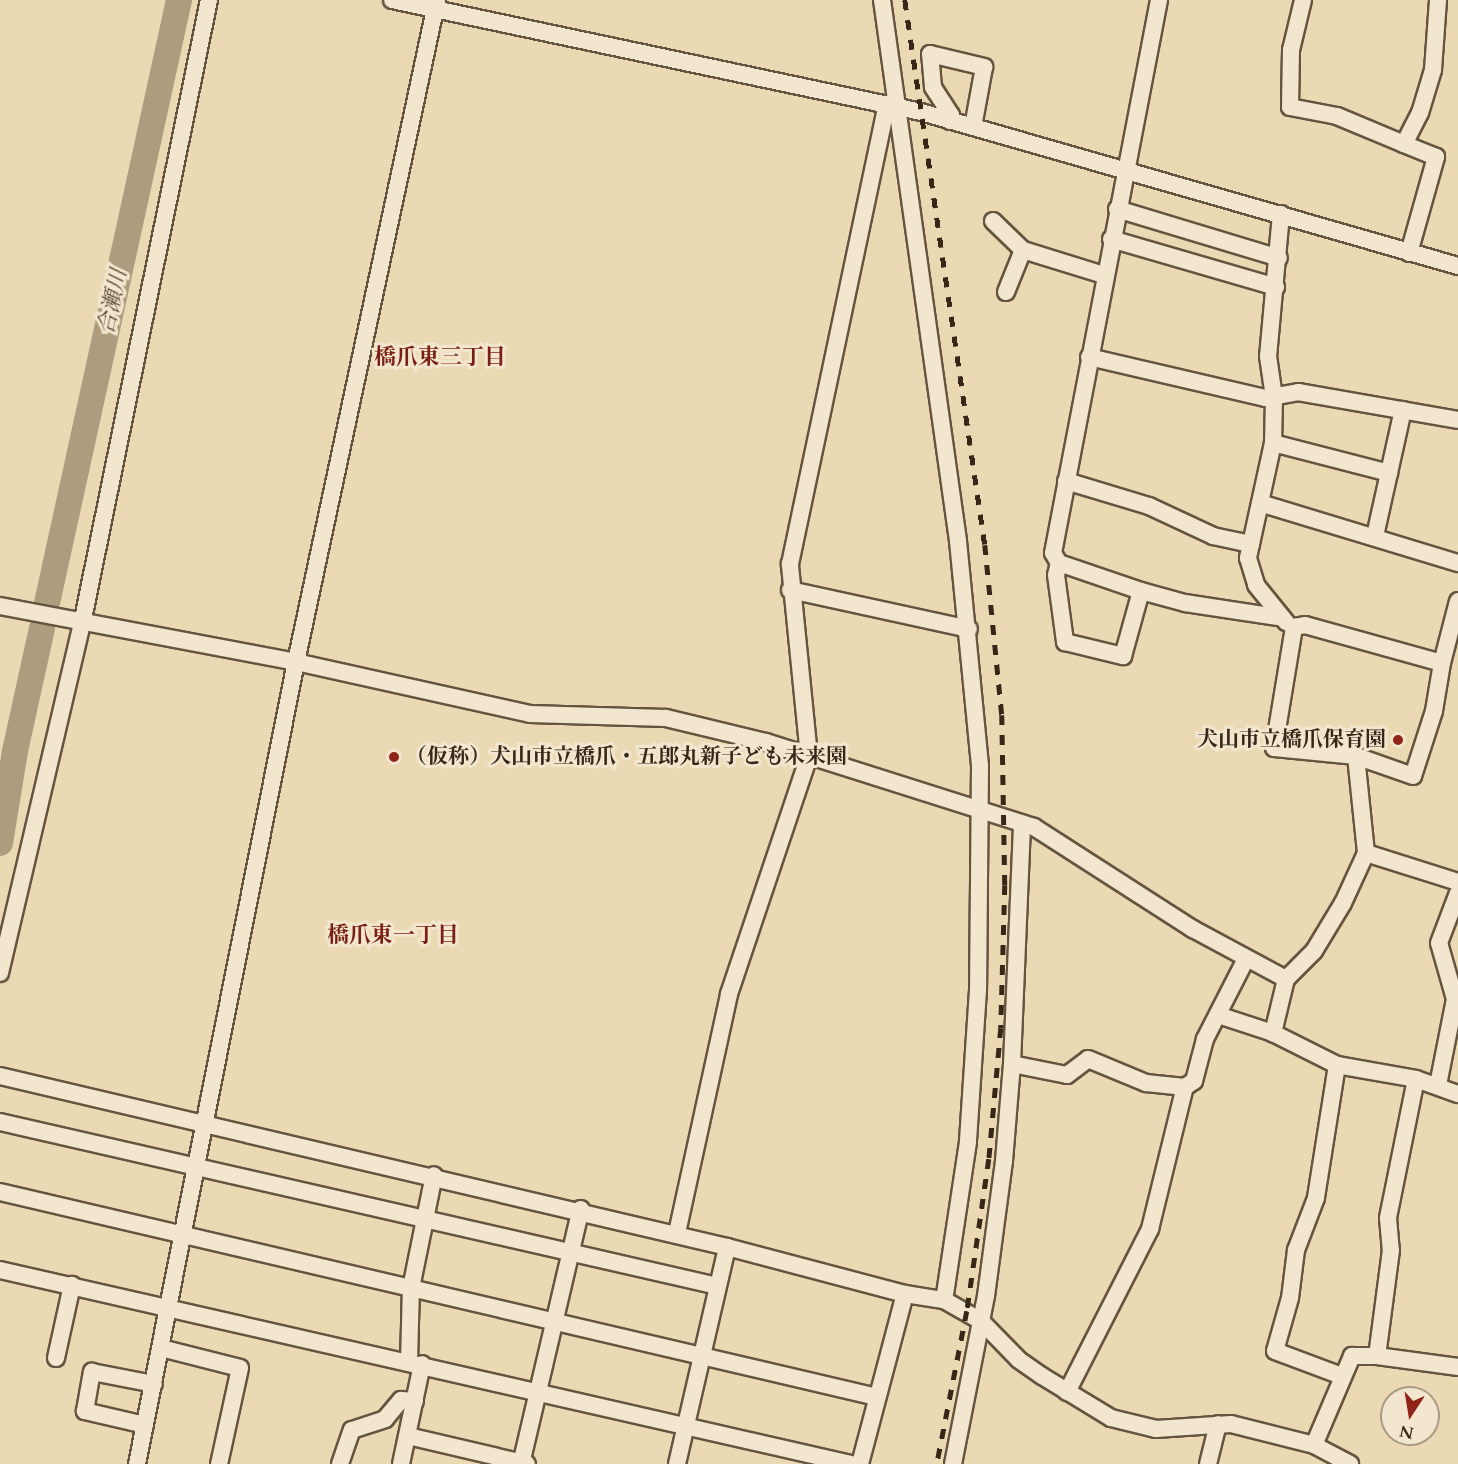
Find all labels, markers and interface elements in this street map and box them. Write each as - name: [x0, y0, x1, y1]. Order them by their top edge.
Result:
- water label: 合瀬川: [93, 267, 133, 337]
- district label: 橋爪東三丁目: [374, 345, 506, 371]
- place label: 犬山市立橋爪保育園: [1197, 727, 1386, 753]
- marker: 犬山市立橋爪保育園: [1391, 733, 1405, 747]
- place label: （仮称）犬山市立橋爪・五郎丸新子ども未来園: [406, 744, 847, 770]
- marker: （仮称）犬山市立橋爪・五郎丸新子ども未来園: [387, 750, 401, 764]
- district label: 橋爪東一丁目: [327, 923, 459, 949]
- north arrow: [1380, 1386, 1440, 1446]
- text: N: [1398, 1419, 1416, 1444]

